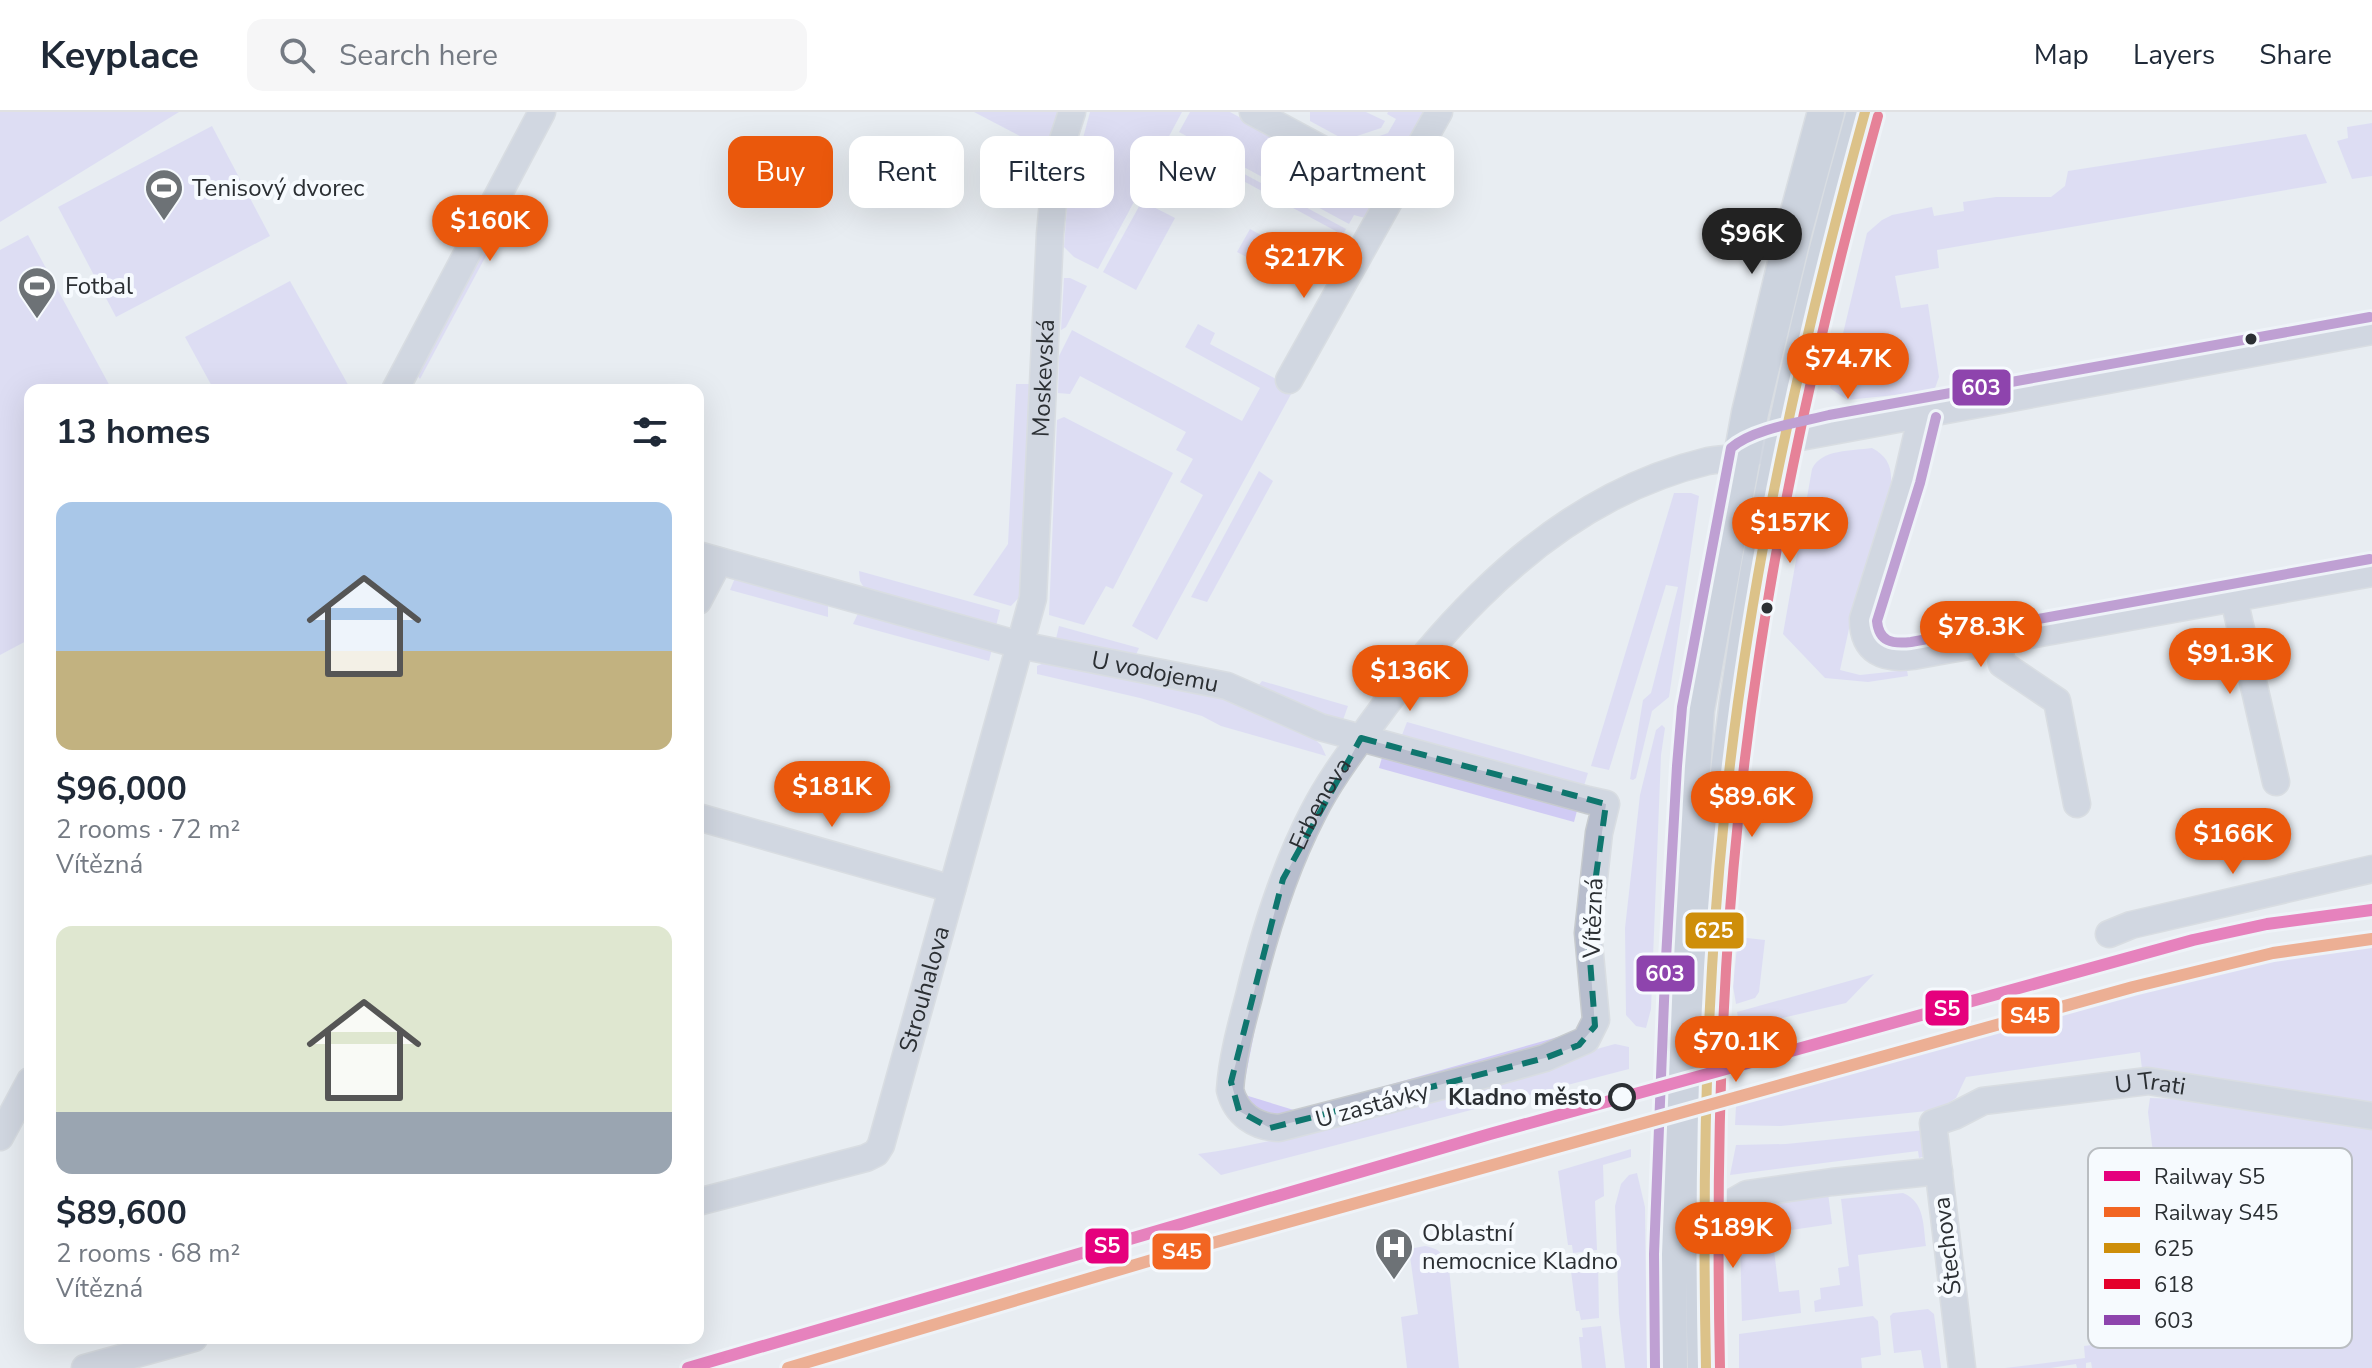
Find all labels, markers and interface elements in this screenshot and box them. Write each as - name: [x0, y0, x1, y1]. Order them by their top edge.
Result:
- search box: [247, 19, 807, 91]
- text: Keyplace: [40, 30, 199, 81]
- icon: search: [275, 33, 319, 77]
- text: Search here: [339, 35, 498, 76]
- text: Map: [2034, 36, 2089, 74]
- text: Layers: [2133, 36, 2215, 74]
- text: Share: [2259, 36, 2332, 74]
- chip: Buy: [728, 136, 833, 208]
- chip: Rent: [849, 136, 964, 208]
- chip: Filters: [980, 136, 1114, 208]
- chip: New: [1130, 136, 1245, 208]
- chip: Apartment: [1261, 136, 1454, 208]
- sports icon: Tenisový dvorec: [143, 167, 185, 222]
- place label: Tenisový dvorec: [192, 172, 364, 204]
- pin: $160K: [434, 195, 546, 263]
- text: $160K: [450, 203, 530, 238]
- pin: $96K: [1705, 208, 1799, 276]
- text: $96K: [1720, 216, 1784, 251]
- pin: $217K: [1248, 232, 1360, 300]
- text: $217K: [1264, 240, 1344, 275]
- sports icon: Fotbal: [16, 265, 58, 320]
- place label: Fotbal: [65, 270, 133, 302]
- street label: Moskevská: [1025, 319, 1062, 438]
- unlabelled marker: [2243, 331, 2259, 347]
- pin: $74.7K: [1783, 333, 1913, 401]
- text: $74.7K: [1805, 341, 1891, 376]
- line badge: 603: [1951, 368, 2012, 407]
- text: 603: [1961, 373, 2001, 403]
- text: 13 homes: [56, 409, 210, 455]
- icon: filters: [628, 410, 672, 454]
- pin: $157K: [1734, 497, 1846, 565]
- text: $157K: [1750, 505, 1830, 540]
- icon: home: [292, 554, 436, 698]
- unlabelled marker: [1759, 600, 1775, 616]
- pin: $78.3K: [1916, 601, 2046, 669]
- text: $78.3K: [1938, 609, 2024, 644]
- pin: $91.3K: [2165, 628, 2295, 696]
- text: $91.3K: [2187, 636, 2273, 671]
- street label: U vodojemu: [1089, 644, 1221, 700]
- pin: $136K: [1354, 645, 1466, 713]
- text: $136K: [1370, 653, 1450, 688]
- street label: Erbenova: [1282, 751, 1358, 855]
- pin: $181K: [776, 761, 888, 829]
- text: $96,000: [56, 766, 187, 812]
- text: $181K: [792, 769, 872, 804]
- pin: $89.6K: [1687, 771, 1817, 839]
- text: $89.6K: [1709, 779, 1795, 814]
- pin: $166K: [2177, 808, 2289, 876]
- text: 2 rooms · 72 m²: [56, 812, 240, 847]
- text: $166K: [2193, 816, 2273, 851]
- text: Vítězná: [56, 847, 143, 882]
- street label: Vítězná: [1576, 877, 1610, 960]
- line badge: 625: [1684, 911, 1745, 950]
- text: 625: [1694, 916, 1734, 946]
- street label: Strouhalova: [892, 922, 957, 1056]
- line badge: 603: [1635, 954, 1696, 993]
- text: 603: [1645, 959, 1685, 989]
- icon: home: [292, 978, 436, 1122]
- line badge: S5: [1924, 989, 1970, 1027]
- text: S5: [1933, 994, 1961, 1024]
- line badge: S45: [2000, 996, 2061, 1035]
- text: S45: [2010, 1001, 2050, 1031]
- pin: $70.1K: [1671, 1016, 1801, 1084]
- text: $70.1K: [1693, 1024, 1779, 1059]
- street label: U Trati: [2113, 1064, 2188, 1103]
- street label: U zastávky: [1312, 1074, 1433, 1135]
- place label: Kladno město: [1448, 1081, 1602, 1113]
- marker: Kladno město: [1609, 1084, 1635, 1110]
- legend: [2088, 1148, 2352, 1348]
- text: Railway S5: [2154, 1162, 2265, 1192]
- text: $89,600: [56, 1190, 187, 1236]
- street label: Štechova: [1925, 1195, 1969, 1297]
- text: Railway S45: [2154, 1198, 2278, 1228]
- pin: $189K: [1677, 1202, 1789, 1270]
- text: $189K: [1693, 1210, 1773, 1245]
- place label: Oblastní nemocnice Kladno: [1422, 1217, 1618, 1277]
- hospital icon: Oblastní nemocnice Kladno: [1373, 1226, 1415, 1281]
- line badge: S5: [1084, 1227, 1130, 1265]
- text: S5: [1093, 1231, 1121, 1261]
- line badge: S45: [1151, 1232, 1212, 1271]
- text: 625: [2154, 1234, 2194, 1264]
- text: 2 rooms · 68 m²: [56, 1236, 240, 1271]
- text: S45: [1162, 1237, 1202, 1267]
- text: 618: [2154, 1270, 2194, 1300]
- text: Vítězná: [56, 1271, 143, 1306]
- text: 603: [2154, 1306, 2194, 1336]

